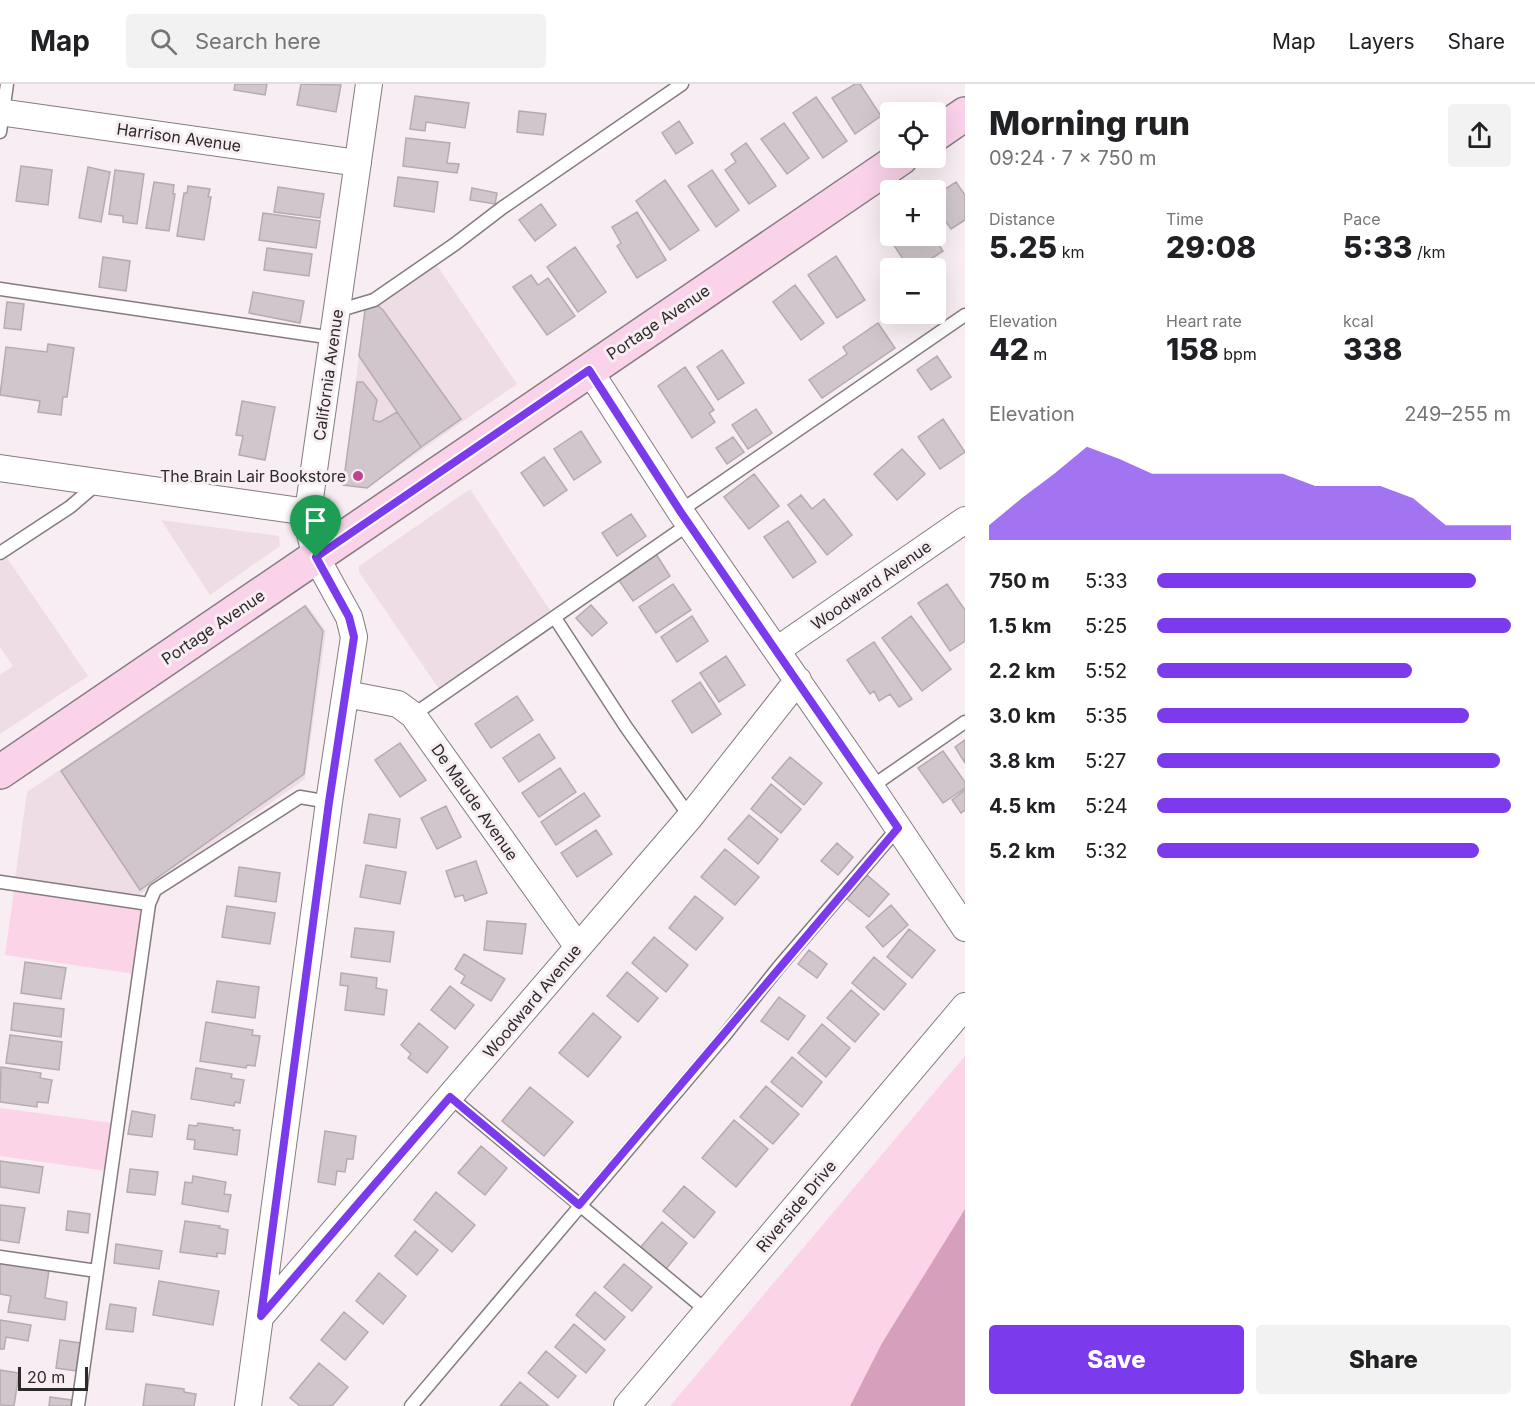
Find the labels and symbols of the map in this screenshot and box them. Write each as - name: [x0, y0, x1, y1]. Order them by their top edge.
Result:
- street label: Harrison Avenue: [115, 118, 243, 156]
- street label: Portage Avenue: [603, 280, 713, 364]
- street label: California Avenue: [309, 308, 347, 442]
- place label: The Brain Lair Bookstore: [160, 466, 346, 486]
- marker: The Brain Lair Bookstore: [351, 469, 365, 483]
- pin: [290, 495, 341, 557]
- street label: Woodward Avenue: [807, 536, 935, 634]
- street label: Portage Avenue: [158, 585, 268, 669]
- street label: De Maude Avenue: [427, 740, 523, 864]
- street label: Woodward Avenue: [479, 940, 585, 1062]
- street label: Riverside Drive: [752, 1156, 840, 1256]
- scale bar: [18, 1364, 88, 1392]

